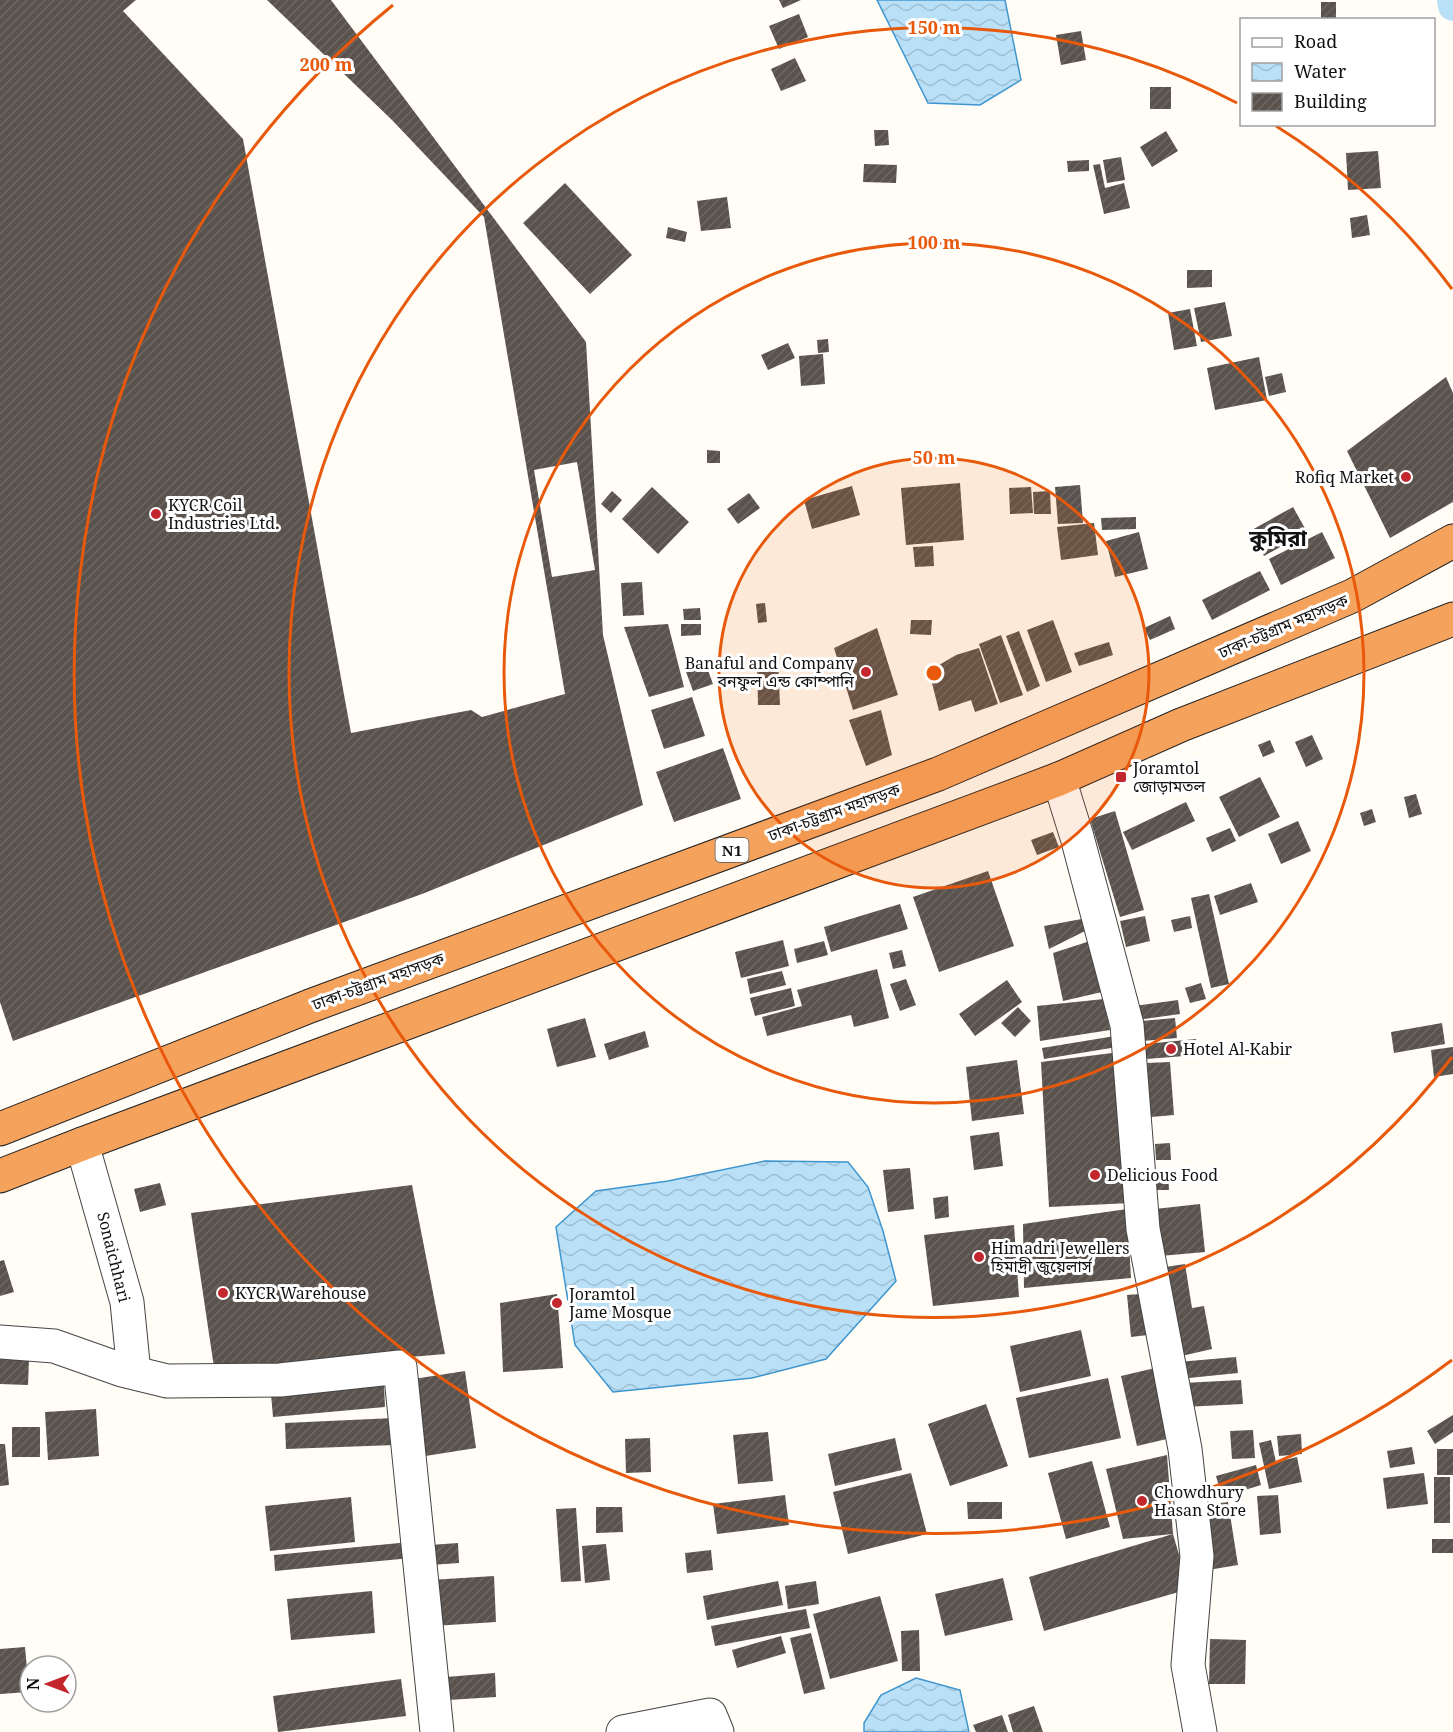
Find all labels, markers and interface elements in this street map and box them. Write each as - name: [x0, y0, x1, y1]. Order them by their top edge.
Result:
- text: 150 m: [908, 15, 961, 39]
- legend: [1240, 18, 1435, 126]
- text: Road: [1294, 29, 1337, 53]
- text: 200 m: [300, 52, 353, 76]
- text: Water: [1294, 59, 1347, 83]
- text: Building: [1294, 89, 1367, 113]
- text: 100 m: [908, 230, 961, 254]
- text: 50 m: [913, 445, 956, 469]
- place label: Rofiq Market: [1295, 466, 1394, 488]
- marker: Rofiq Market: [1399, 470, 1413, 484]
- place label: KYCR Coil Industries Ltd.: [168, 494, 279, 534]
- marker: KYCR Coil Industries Ltd.: [149, 507, 163, 521]
- district label: কুমিরা: [1248, 522, 1307, 552]
- street label: ঢাকা-চট্টগ্রাম মহাসড়ক: [1214, 588, 1352, 664]
- place label: Banaful and Company বনফুল এন্ড কোম্পানি: [685, 652, 855, 692]
- centre of rings: [924, 663, 944, 683]
- marker: Banaful and Company বনফুল এন্ড কোম্পানি: [859, 665, 873, 679]
- place label: Joramtol জোড়ামতল: [1132, 757, 1206, 797]
- marker: Joramtol জোড়ামতল: [1114, 770, 1128, 784]
- street label: ঢাকা-চট্টগ্রাম মহাসড়ক: [764, 778, 904, 846]
- road number: N1: [716, 838, 748, 862]
- street label: ঢাকা-চট্টগ্রাম মহাসড়ক: [308, 947, 448, 1015]
- place label: Hotel Al-Kabir: [1183, 1038, 1293, 1060]
- marker: Hotel Al-Kabir: [1164, 1042, 1178, 1056]
- place label: Delicious Food: [1107, 1164, 1218, 1186]
- marker: Delicious Food: [1088, 1168, 1102, 1182]
- street label: Sonaichhari: [92, 1210, 136, 1304]
- place label: Himadri Jewellers হিমাদ্রী জুয়েলার্স: [990, 1237, 1129, 1277]
- marker: Himadri Jewellers হিমাদ্রী জুয়েলার্স: [972, 1250, 986, 1264]
- place label: KYCR Warehouse: [235, 1282, 366, 1304]
- place label: Joramtol Jame Mosque: [568, 1283, 672, 1323]
- marker: KYCR Warehouse: [216, 1286, 230, 1300]
- marker: Joramtol Jame Mosque: [550, 1296, 564, 1310]
- place label: Chowdhury Hasan Store: [1154, 1481, 1246, 1521]
- marker: Chowdhury Hasan Store: [1135, 1494, 1149, 1508]
- north arrow: [18, 1654, 78, 1714]
- text: N: [22, 1677, 44, 1690]

